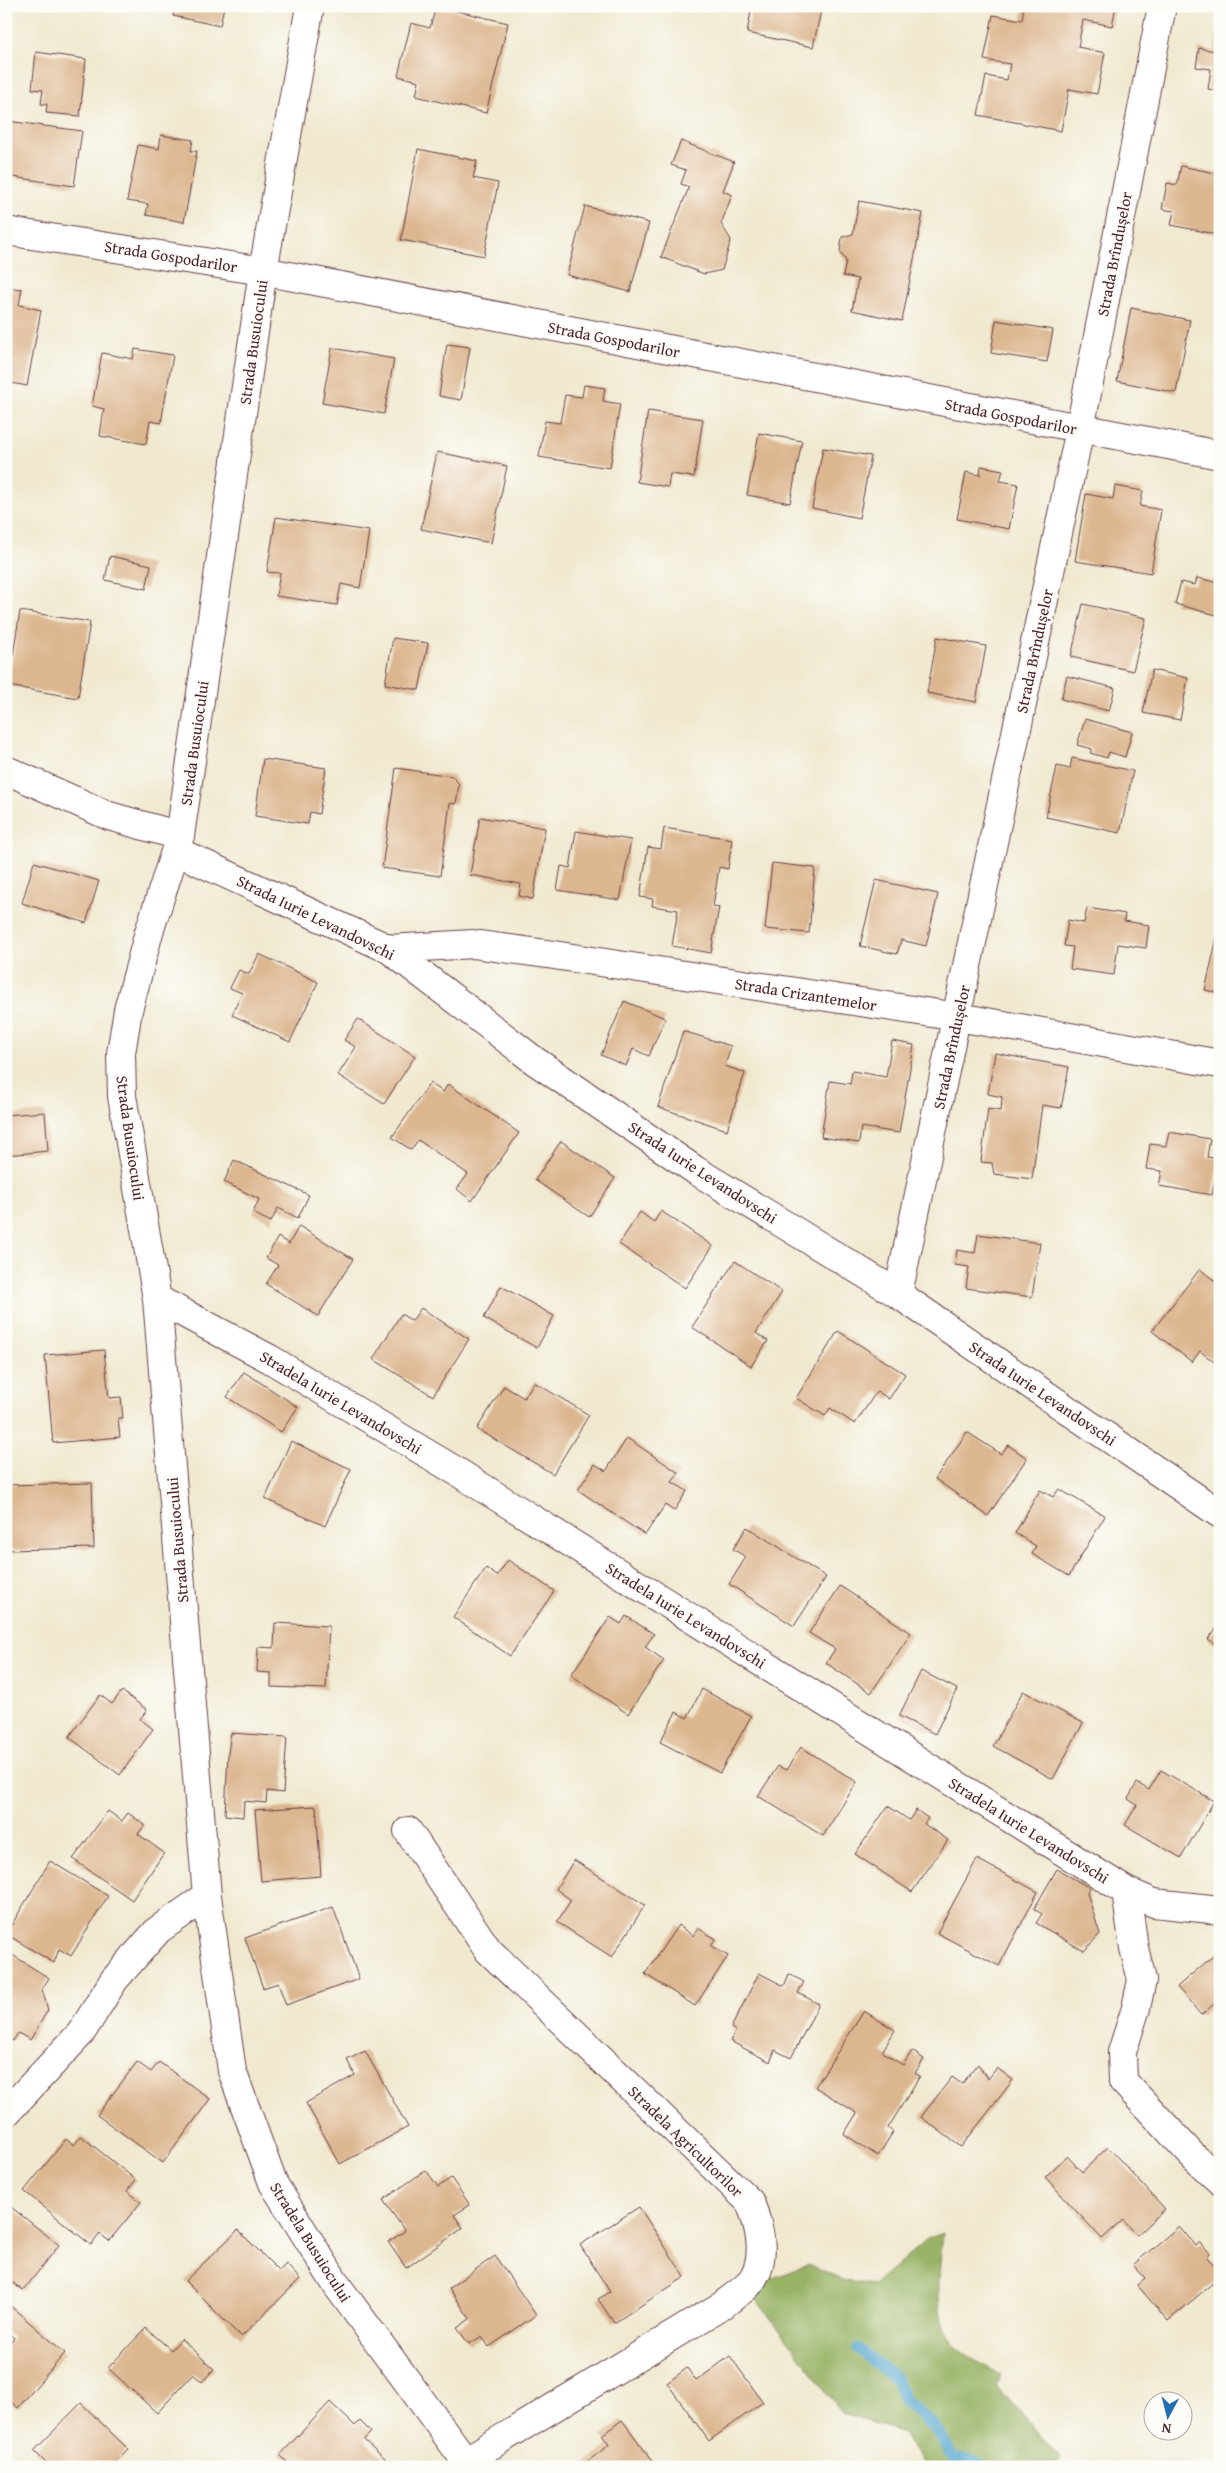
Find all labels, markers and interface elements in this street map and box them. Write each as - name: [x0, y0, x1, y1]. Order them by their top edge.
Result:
- street label: Strada Brîndușelor: [1090, 189, 1138, 318]
- street label: Strada Gospodarilor: [103, 234, 240, 278]
- street label: Strada Busuiocului: [232, 278, 274, 406]
- street label: Strada Gospodarilor: [546, 314, 683, 364]
- street label: Strada Gospodarilor: [943, 391, 1080, 441]
- street label: Strada Brîndușelor: [1009, 586, 1059, 715]
- street label: Strada Busuiocului: [173, 679, 215, 807]
- street label: Strada Iurie Levandovschi: [233, 868, 400, 966]
- street label: Strada Crizantemelor: [733, 971, 879, 1017]
- street label: Strada Brîndușelor: [926, 982, 976, 1111]
- street label: Strada Busuiocului: [110, 1074, 152, 1202]
- street label: Strada Iurie Levandovschi: [624, 1115, 783, 1230]
- street label: Strada Iurie Levandovschi: [964, 1335, 1122, 1452]
- street label: Stradela Iurie Levandovschi: [255, 1344, 427, 1460]
- street label: Strada Busuiocului: [160, 1476, 194, 1604]
- street label: Stradela Iurie Levandovschi: [601, 1556, 771, 1675]
- street label: Stradela Iurie Levandovschi: [944, 1771, 1114, 1890]
- street label: Stradela Agricultorilor: [623, 2079, 749, 2203]
- street label: Stradela Busuiocului: [264, 2177, 358, 2307]
- north arrow: [1144, 2390, 1194, 2440]
- text: N: [1160, 2418, 1172, 2439]

